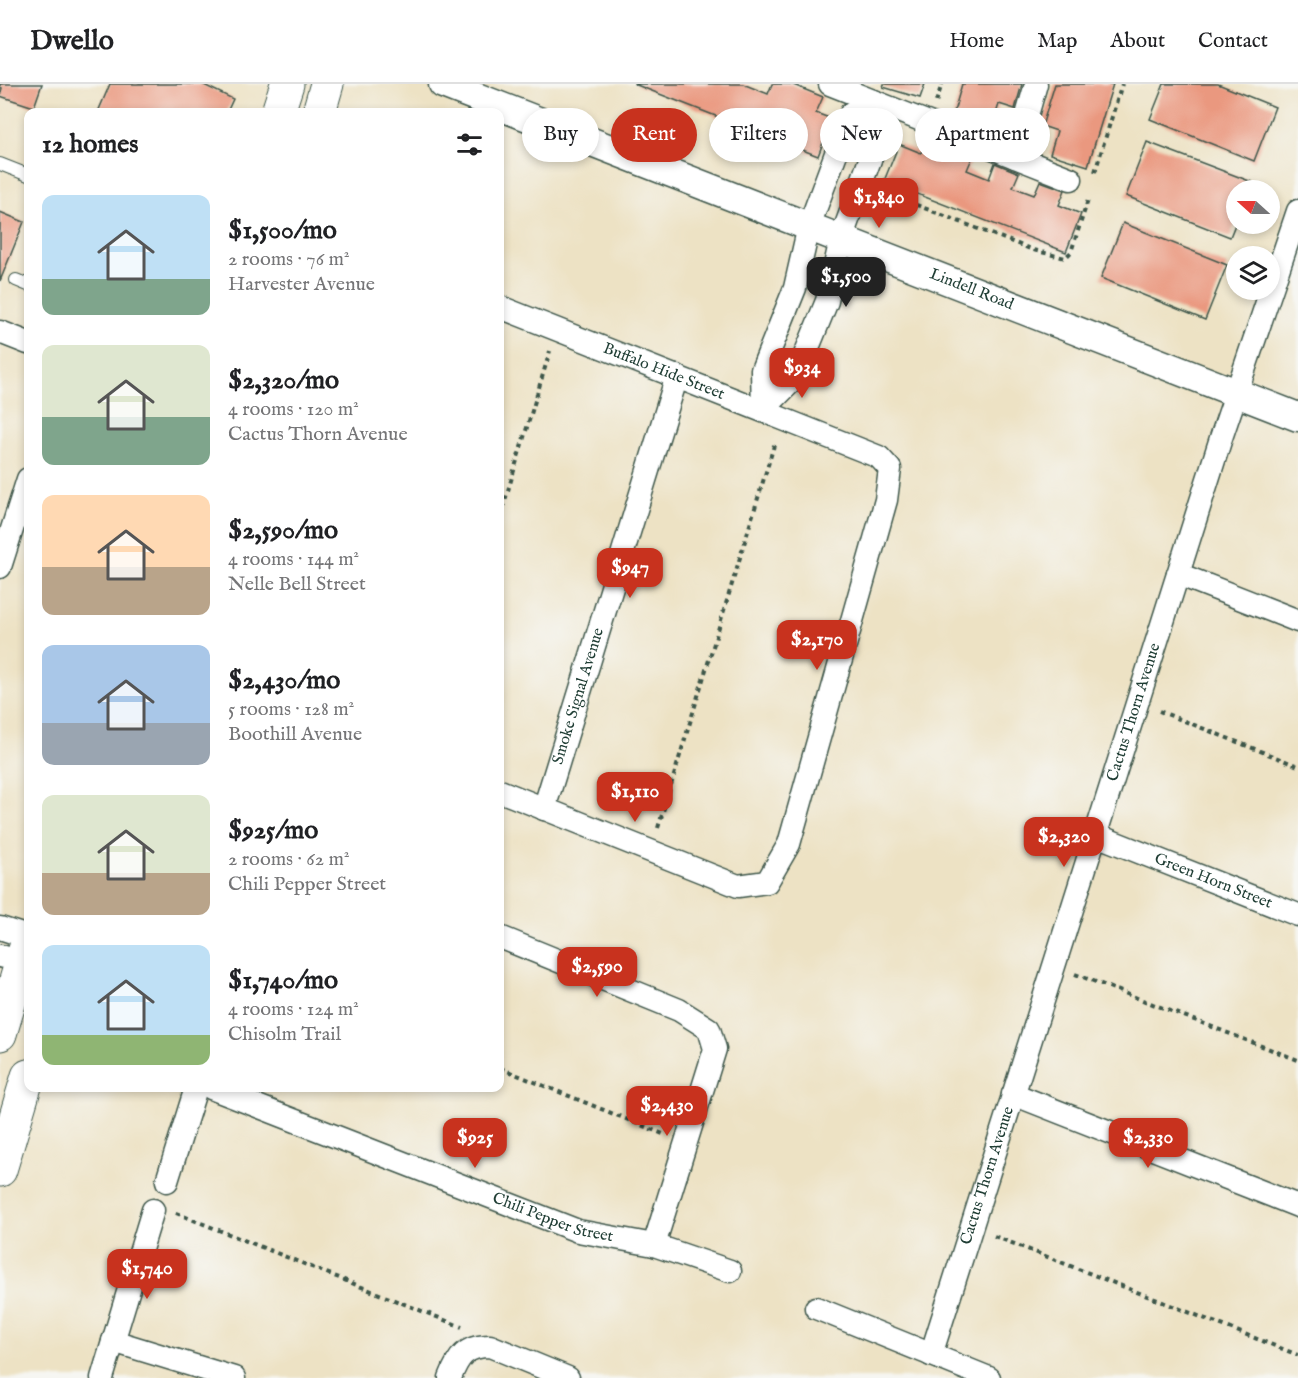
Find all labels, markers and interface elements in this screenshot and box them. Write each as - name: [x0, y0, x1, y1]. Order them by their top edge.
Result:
- text: Dwello: [30, 24, 114, 59]
- text: Home: [949, 28, 1004, 55]
- text: Map: [1037, 28, 1077, 55]
- text: About: [1110, 28, 1165, 55]
- text: Contact: [1198, 28, 1268, 55]
- chip: Buy: [522, 108, 599, 162]
- chip: Rent: [611, 108, 697, 162]
- chip: Filters: [709, 108, 808, 162]
- chip: New: [820, 108, 903, 162]
- chip: Apartment: [915, 108, 1050, 162]
- text: 12 homes: [42, 128, 138, 161]
- icon: filters: [453, 128, 486, 161]
- pin: $1,840: [830, 178, 928, 229]
- north arrow: [1226, 180, 1280, 234]
- map controls: [1226, 180, 1280, 300]
- text: $1,840: [853, 185, 905, 210]
- text: $1,500/mo: [228, 214, 337, 247]
- icon: home: [90, 219, 162, 291]
- button: layers: [1226, 246, 1280, 300]
- text: 2 rooms · 76 m²: [228, 247, 349, 272]
- pin: $1,500: [797, 257, 895, 308]
- text: $1,500: [821, 264, 871, 289]
- street label: Lindell Road: [926, 264, 1017, 315]
- text: Harvester Avenue: [228, 272, 375, 297]
- street label: Buffalo Hide Street: [600, 339, 728, 405]
- pin: $934: [766, 348, 838, 399]
- text: $934: [783, 355, 821, 380]
- text: $2,320/mo: [228, 364, 339, 397]
- icon: home: [90, 369, 162, 441]
- text: 4 rooms · 120 m²: [228, 397, 359, 422]
- text: Cactus Thorn Avenue: [228, 422, 408, 447]
- text: $2,590/mo: [228, 514, 338, 547]
- icon: home: [90, 519, 162, 591]
- text: 4 rooms · 144 m²: [228, 547, 359, 572]
- pin: $947: [594, 548, 666, 599]
- text: $947: [611, 555, 649, 580]
- text: Nelle Bell Street: [228, 572, 366, 597]
- pin: $2,170: [768, 620, 866, 671]
- street label: Smoke Signal Avenue: [548, 625, 609, 767]
- text: $2,170: [791, 627, 843, 652]
- street label: Cactus Thorn Avenue: [1103, 641, 1165, 784]
- text: $2,430/mo: [228, 664, 340, 697]
- icon: home: [90, 669, 162, 741]
- text: 5 rooms · 128 m²: [228, 697, 354, 722]
- text: Boothill Avenue: [228, 722, 362, 747]
- pin: $1,110: [586, 772, 684, 823]
- text: $1,110: [611, 779, 659, 804]
- text: $925/mo: [228, 814, 318, 847]
- pin: $2,320: [1015, 817, 1113, 868]
- icon: home: [90, 819, 162, 891]
- text: $2,320: [1038, 824, 1090, 849]
- text: 2 rooms · 62 m²: [228, 847, 350, 872]
- street label: Green Horn Street: [1151, 849, 1275, 914]
- text: Chili Pepper Street: [228, 872, 386, 897]
- pin: $2,590: [548, 947, 646, 998]
- text: $2,590: [571, 954, 623, 979]
- text: $1,740/mo: [228, 964, 338, 997]
- icon: home: [90, 969, 162, 1041]
- text: 4 rooms · 124 m²: [228, 997, 359, 1022]
- text: Chisolm Trail: [228, 1022, 341, 1047]
- pin: $2,430: [618, 1086, 716, 1137]
- text: $2,430: [640, 1093, 694, 1118]
- street label: Cactus Thorn Avenue: [956, 1104, 1019, 1247]
- pin: $925: [439, 1118, 511, 1169]
- pin: $2,330: [1099, 1118, 1197, 1169]
- text: $925: [457, 1125, 493, 1150]
- text: $2,330: [1123, 1125, 1173, 1150]
- street label: Chili Pepper Street: [489, 1189, 615, 1247]
- pin: $1,740: [98, 1249, 196, 1300]
- text: $1,740: [121, 1256, 173, 1281]

